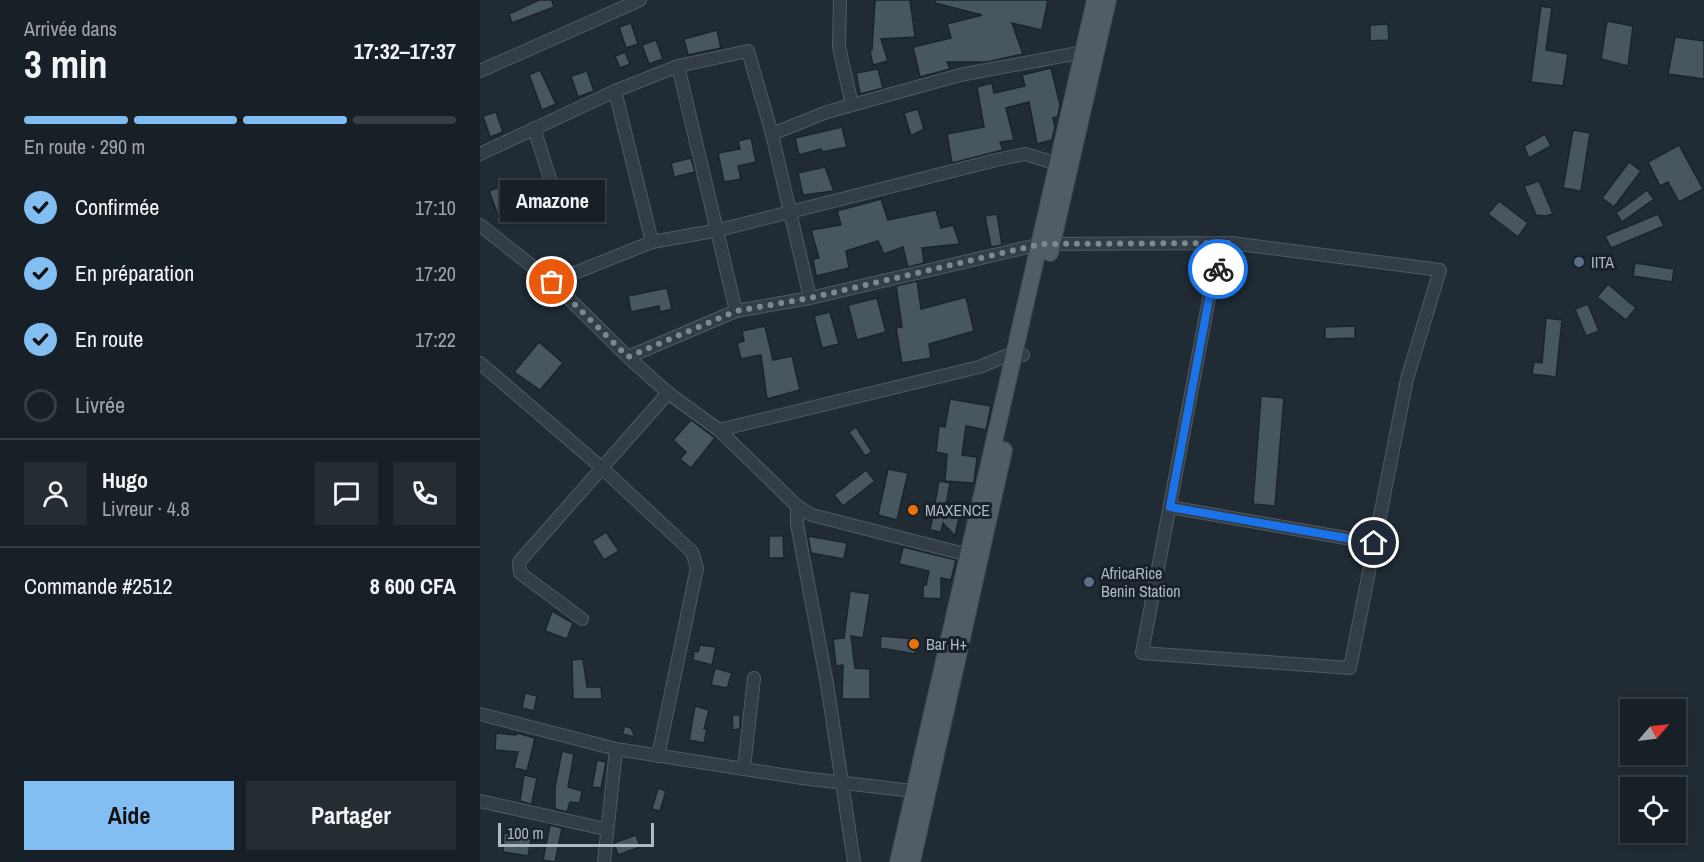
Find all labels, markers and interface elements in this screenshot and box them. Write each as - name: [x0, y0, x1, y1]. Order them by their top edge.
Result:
- text: Arrivée dans: [24, 15, 117, 42]
- text: 17:32–17:37: [354, 36, 456, 66]
- text: 3 min: [24, 38, 108, 90]
- text: En route · 290 m: [24, 133, 145, 160]
- callout: Amazone: [500, 180, 604, 222]
- text: Amazone: [516, 187, 589, 214]
- icon: check: [24, 191, 57, 224]
- text: Confirmée: [75, 192, 159, 222]
- text: 17:10: [415, 194, 456, 221]
- courier: [1188, 239, 1248, 299]
- place label: IITA: [1591, 251, 1614, 273]
- icon: bike: [1202, 253, 1235, 286]
- marker: IITA: [1572, 255, 1586, 269]
- pin: [526, 256, 577, 307]
- icon: check: [24, 257, 57, 290]
- text: En préparation: [75, 258, 194, 288]
- text: 17:20: [415, 260, 456, 287]
- icon: bag: [535, 265, 568, 298]
- icon: check: [24, 323, 57, 356]
- text: En route: [75, 324, 143, 354]
- text: 17:22: [415, 326, 456, 353]
- text: Livrée: [75, 390, 125, 420]
- button: person: [24, 462, 87, 525]
- button: chat: [315, 462, 378, 525]
- button: phone: [393, 462, 456, 525]
- text: Hugo: [102, 465, 148, 495]
- text: Livreur · 4.8: [102, 495, 190, 522]
- place label: MAXENCE: [925, 499, 990, 521]
- marker: MAXENCE: [906, 503, 920, 517]
- pin: [1348, 517, 1399, 568]
- icon: home: [1357, 526, 1390, 559]
- place label: AfricaRice Benin Station: [1100, 562, 1181, 602]
- text: Commande #2512: [24, 571, 172, 601]
- text: 8 600 CFA: [370, 571, 456, 601]
- marker: AfricaRice Benin Station: [1082, 575, 1096, 589]
- place label: Bar H+: [926, 633, 967, 655]
- marker: Bar H+: [907, 637, 921, 651]
- north arrow: [1620, 699, 1686, 765]
- map controls: [1620, 699, 1686, 843]
- button: locate: [1620, 777, 1686, 843]
- button: Aide: [24, 781, 234, 850]
- button: Partager: [246, 781, 456, 850]
- scale bar: [498, 820, 654, 848]
- text: 100 m: [507, 822, 543, 844]

